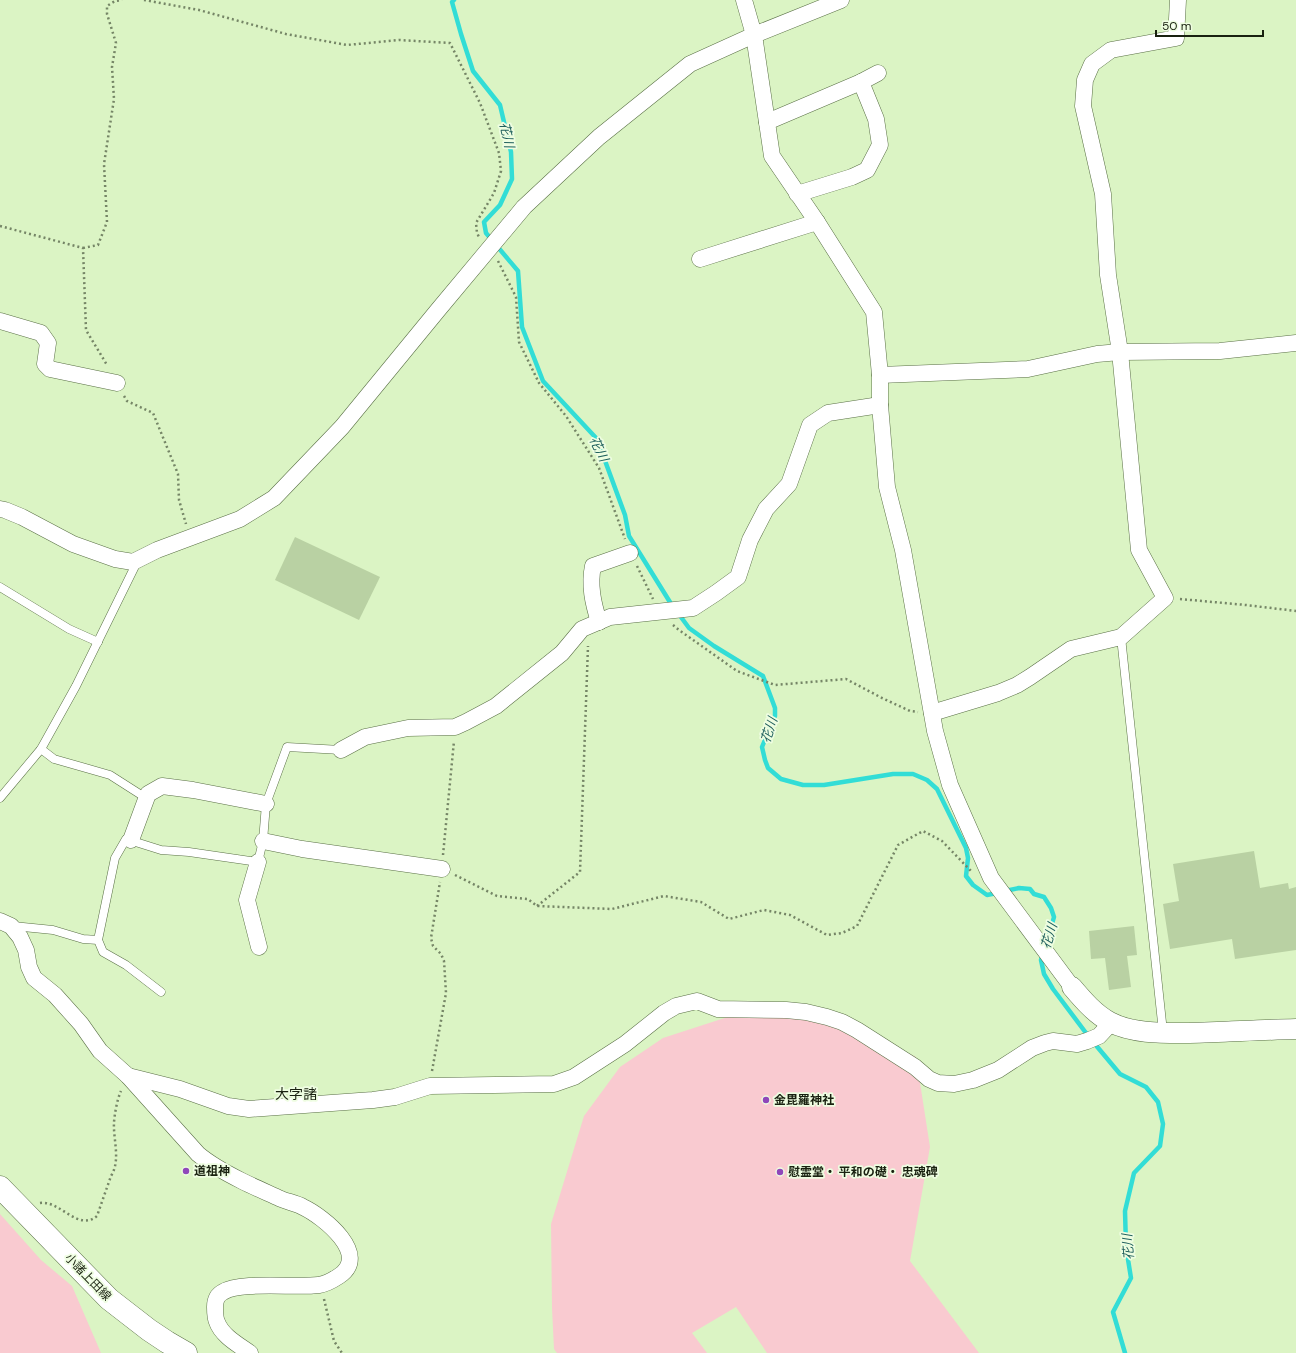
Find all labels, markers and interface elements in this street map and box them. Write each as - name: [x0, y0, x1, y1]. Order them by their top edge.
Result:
- scale bar: [1156, 12, 1263, 38]
- text: 50 m: [1162, 18, 1191, 34]
- water label: 花川: [496, 120, 519, 152]
- water label: 花川: [586, 434, 613, 466]
- water label: 花川: [757, 713, 782, 745]
- water label: 花川: [1037, 919, 1062, 951]
- district label: 大字諸: [275, 1085, 317, 1103]
- place label: 金毘羅神社: [774, 1092, 834, 1108]
- marker: 金毘羅神社: [761, 1095, 771, 1105]
- place label: 道祖神: [194, 1163, 230, 1179]
- place label: 慰霊堂・ 平和の礎・ 忠魂碑: [788, 1164, 938, 1180]
- marker: 道祖神: [181, 1166, 191, 1176]
- marker: 慰霊堂・ 平和の礎・ 忠魂碑: [775, 1167, 785, 1177]
- water label: 花川: [1118, 1231, 1138, 1261]
- street label: 小諸上田線: [61, 1250, 115, 1304]

